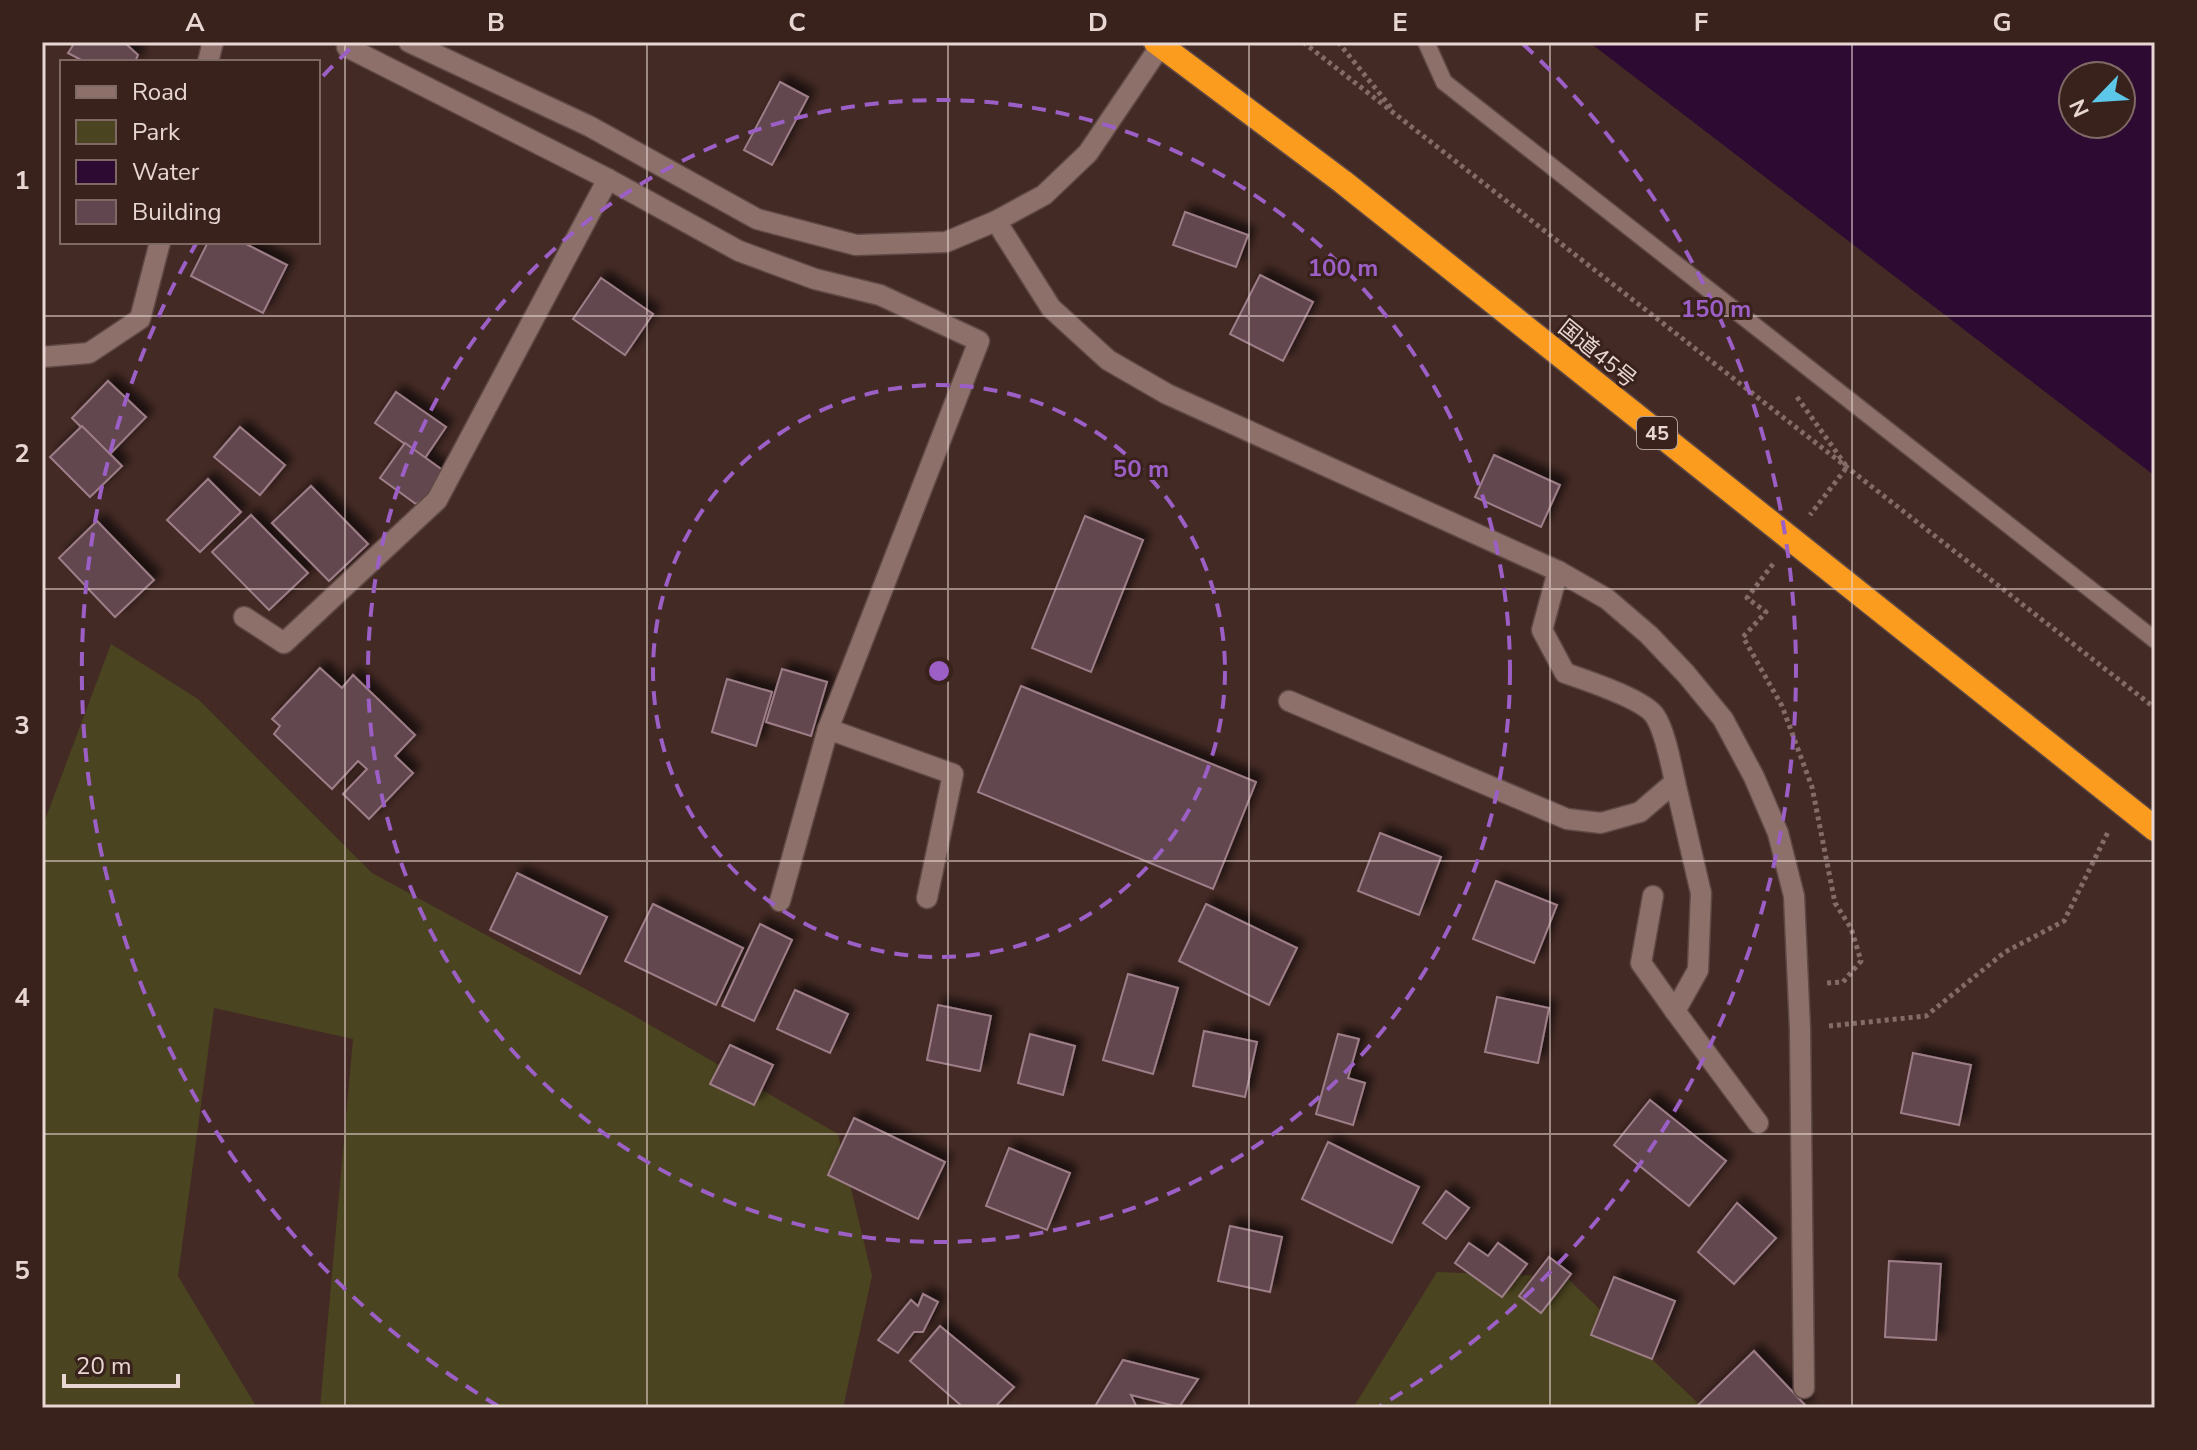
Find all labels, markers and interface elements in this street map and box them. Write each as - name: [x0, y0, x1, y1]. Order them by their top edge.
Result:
- text: A: [185, 5, 205, 40]
- text: B: [487, 5, 505, 40]
- text: C: [788, 5, 806, 40]
- text: D: [1088, 5, 1108, 40]
- text: E: [1392, 5, 1408, 40]
- text: F: [1694, 5, 1708, 40]
- text: G: [1992, 5, 2012, 40]
- legend: [60, 60, 320, 244]
- north arrow: [2057, 60, 2137, 140]
- text: Road: [132, 76, 188, 108]
- text: N: [2063, 94, 2097, 122]
- text: Park: [132, 116, 181, 148]
- text: Water: [132, 156, 200, 188]
- text: 1: [14, 163, 30, 198]
- text: Building: [132, 196, 222, 228]
- text: 100 m: [1308, 252, 1378, 284]
- text: 150 m: [1681, 293, 1751, 325]
- street label: 国道45号: [1552, 313, 1643, 395]
- road number: 45: [1637, 417, 1677, 449]
- text: 2: [14, 436, 30, 471]
- text: 50 m: [1113, 453, 1169, 485]
- centre of rings: [925, 657, 953, 685]
- text: 3: [14, 708, 30, 743]
- text: 4: [14, 980, 30, 1015]
- text: 5: [14, 1253, 30, 1288]
- scale bar: [64, 1338, 178, 1388]
- text: 20 m: [76, 1350, 132, 1382]

